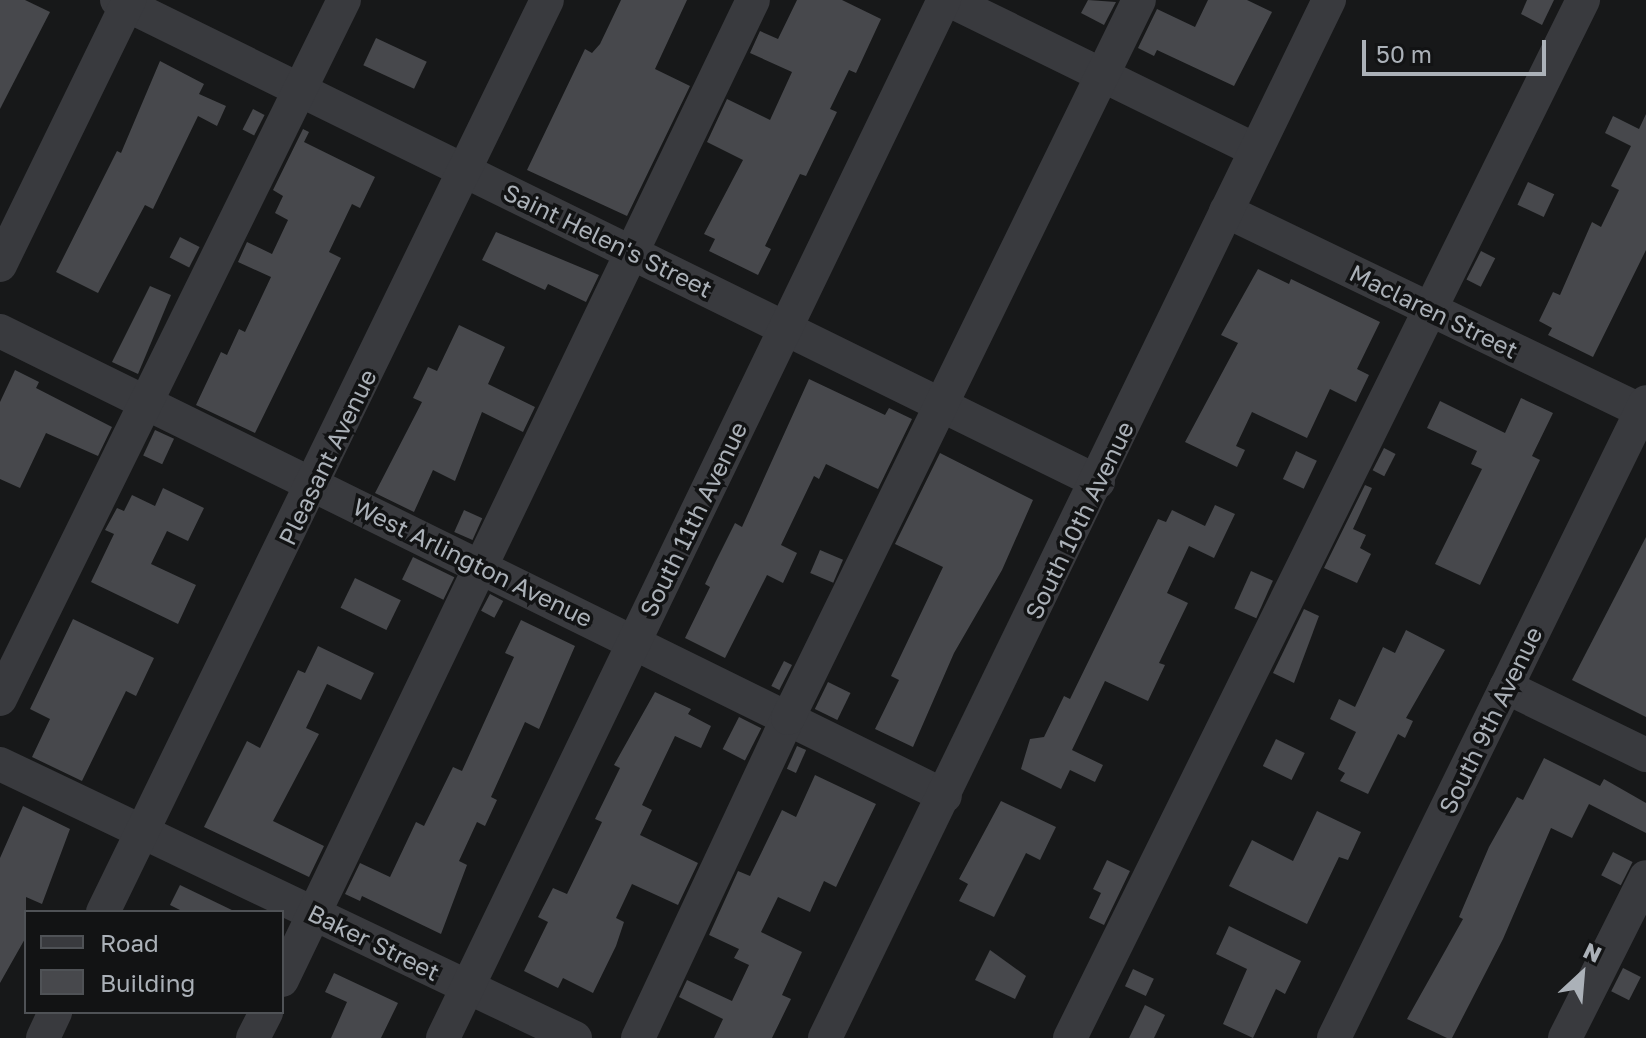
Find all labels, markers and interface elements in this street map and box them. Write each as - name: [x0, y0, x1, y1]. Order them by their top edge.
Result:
- scale bar: [1366, 24, 1550, 74]
- text: 50 m: [1376, 39, 1432, 68]
- street label: Saint Helen's Street: [499, 177, 717, 303]
- street label: Maclaren Street: [1345, 258, 1523, 364]
- street label: Pleasant Avenue: [272, 365, 382, 549]
- street label: South 11th Avenue: [633, 417, 753, 621]
- street label: South 10th Avenue: [1019, 417, 1139, 623]
- street label: West Arlington Avenue: [349, 491, 597, 633]
- street label: South 9th Avenue: [1432, 622, 1548, 818]
- street label: Baker Street: [303, 898, 445, 986]
- legend: [24, 910, 284, 1014]
- text: Road: [100, 928, 159, 957]
- north arrow: [1542, 934, 1622, 1014]
- text: N: [1579, 936, 1606, 968]
- text: Building: [100, 968, 195, 997]

